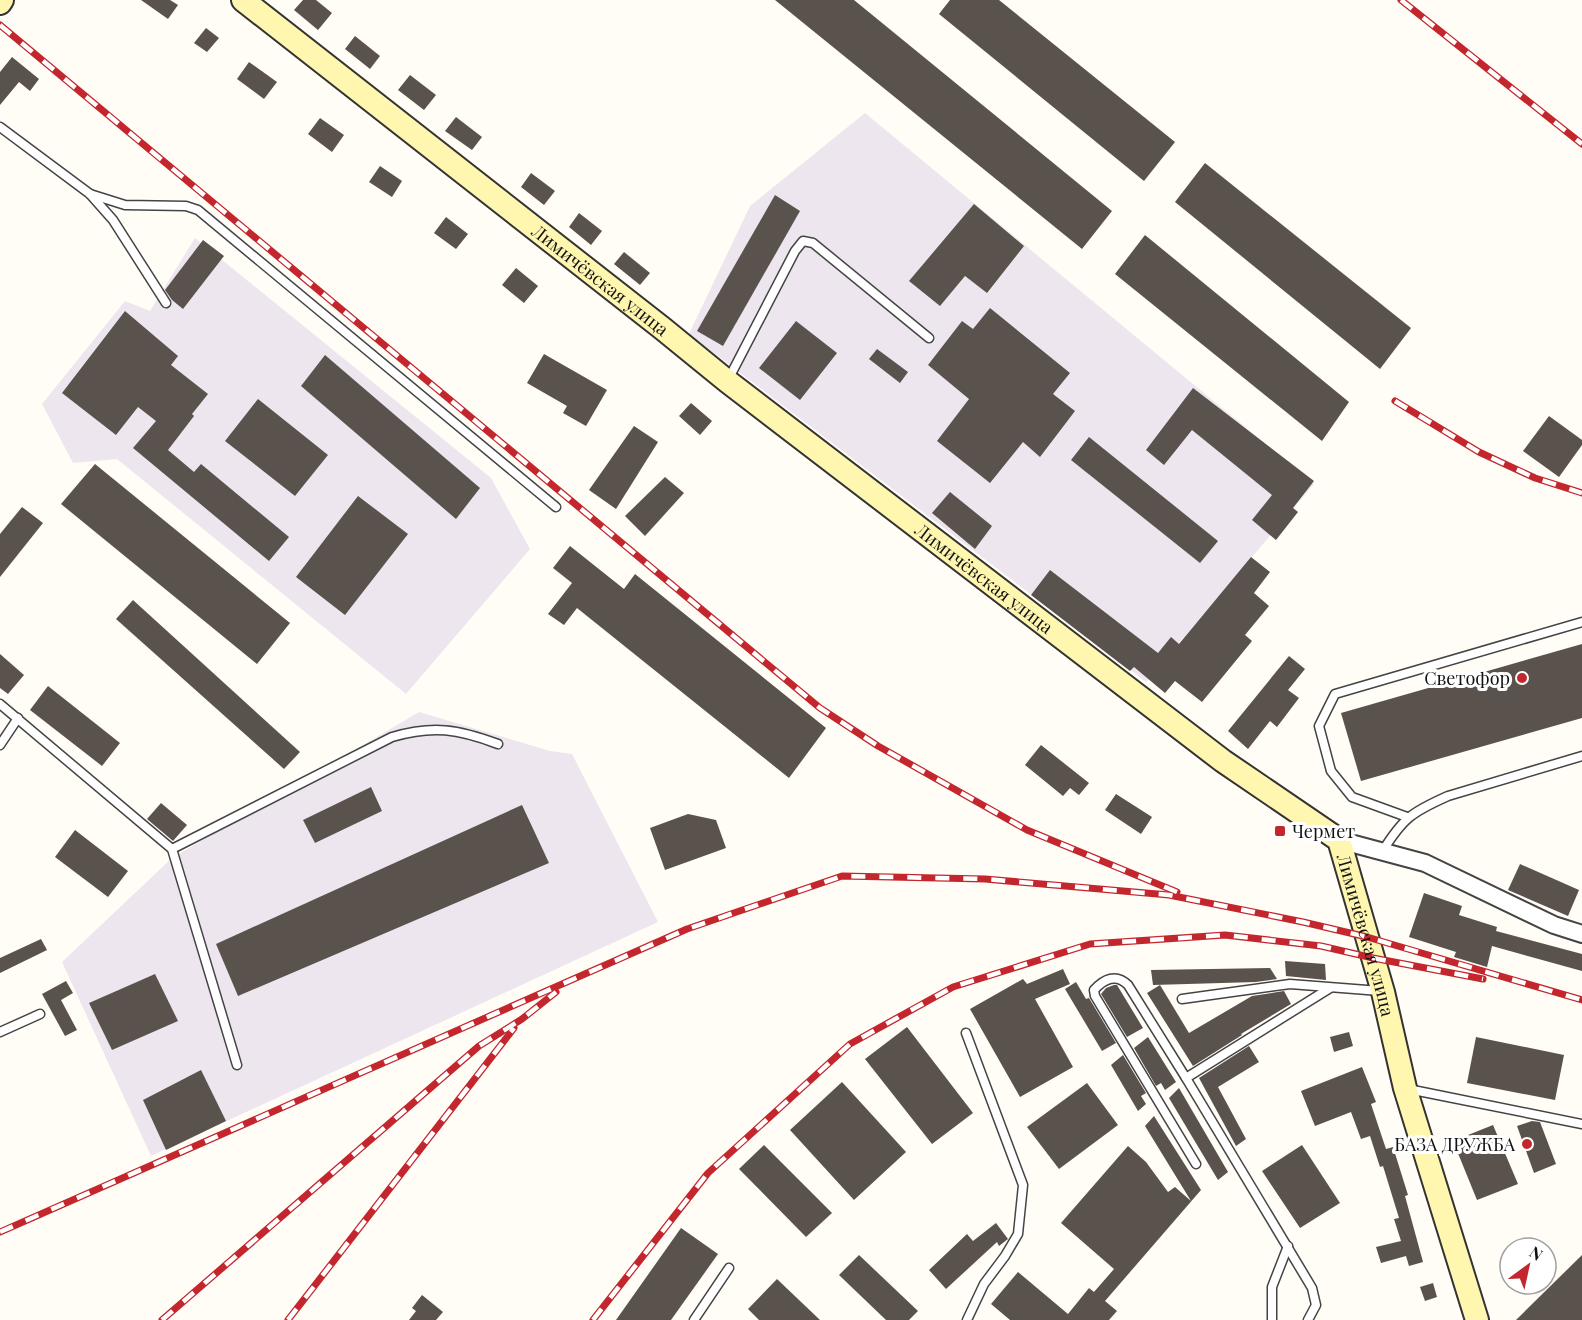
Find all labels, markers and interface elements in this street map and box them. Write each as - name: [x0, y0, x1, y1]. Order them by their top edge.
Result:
- street label: Лимичёвская улица: [526, 218, 674, 341]
- street label: Лимичёвская улица: [910, 517, 1058, 639]
- place label: Светофор: [1424, 666, 1510, 690]
- marker: Светофор: [1515, 671, 1529, 685]
- place label: Чермет: [1292, 819, 1355, 843]
- marker: Чермет: [1273, 824, 1287, 838]
- street label: Лимичёвская улица: [1331, 850, 1400, 1019]
- place label: БАЗА ДРУЖБА: [1394, 1132, 1516, 1156]
- marker: БАЗА ДРУЖБА: [1520, 1137, 1534, 1151]
- north arrow: [1498, 1236, 1558, 1296]
- text: N: [1526, 1241, 1547, 1265]

